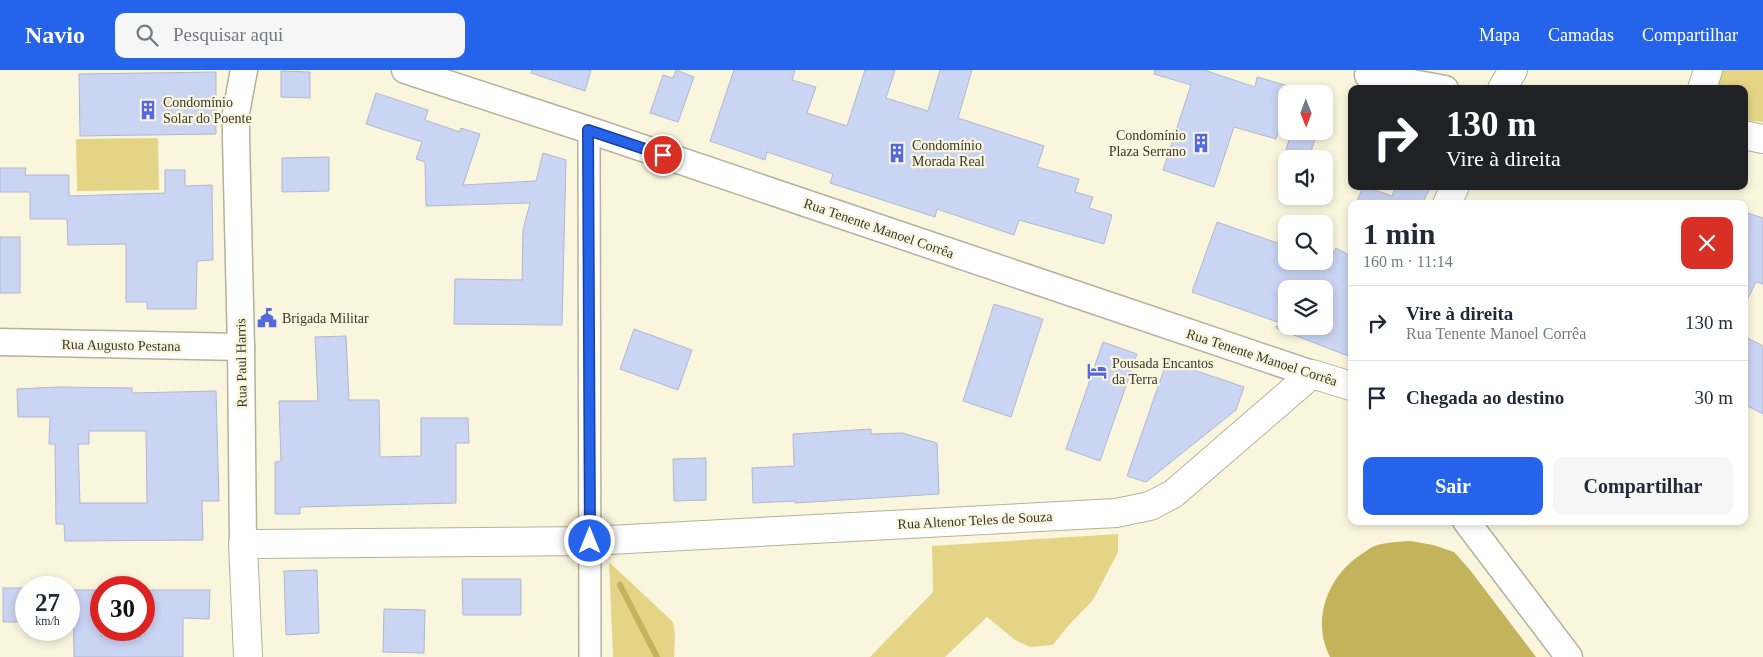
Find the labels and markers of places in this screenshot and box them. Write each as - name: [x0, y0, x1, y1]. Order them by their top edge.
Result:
- place label: Condomínio Solar do Poente: [163, 95, 252, 126]
- building icon: Condomínio Solar do Poente: [137, 99, 159, 121]
- place label: Condomínio Plaza Serrano: [1109, 128, 1186, 159]
- building icon: Condomínio Plaza Serrano: [1190, 132, 1212, 154]
- pin: [642, 134, 684, 176]
- place label: Condomínio Morada Real: [912, 138, 985, 169]
- building icon: Condomínio Morada Real: [886, 142, 908, 164]
- public building icon: Brigada Militar: [256, 307, 278, 329]
- place label: Brigada Militar: [282, 311, 369, 326]
- place label: Pousada Encantos da Terra: [1112, 356, 1213, 387]
- hotel icon: Pousada Encantos da Terra: [1086, 360, 1108, 382]

